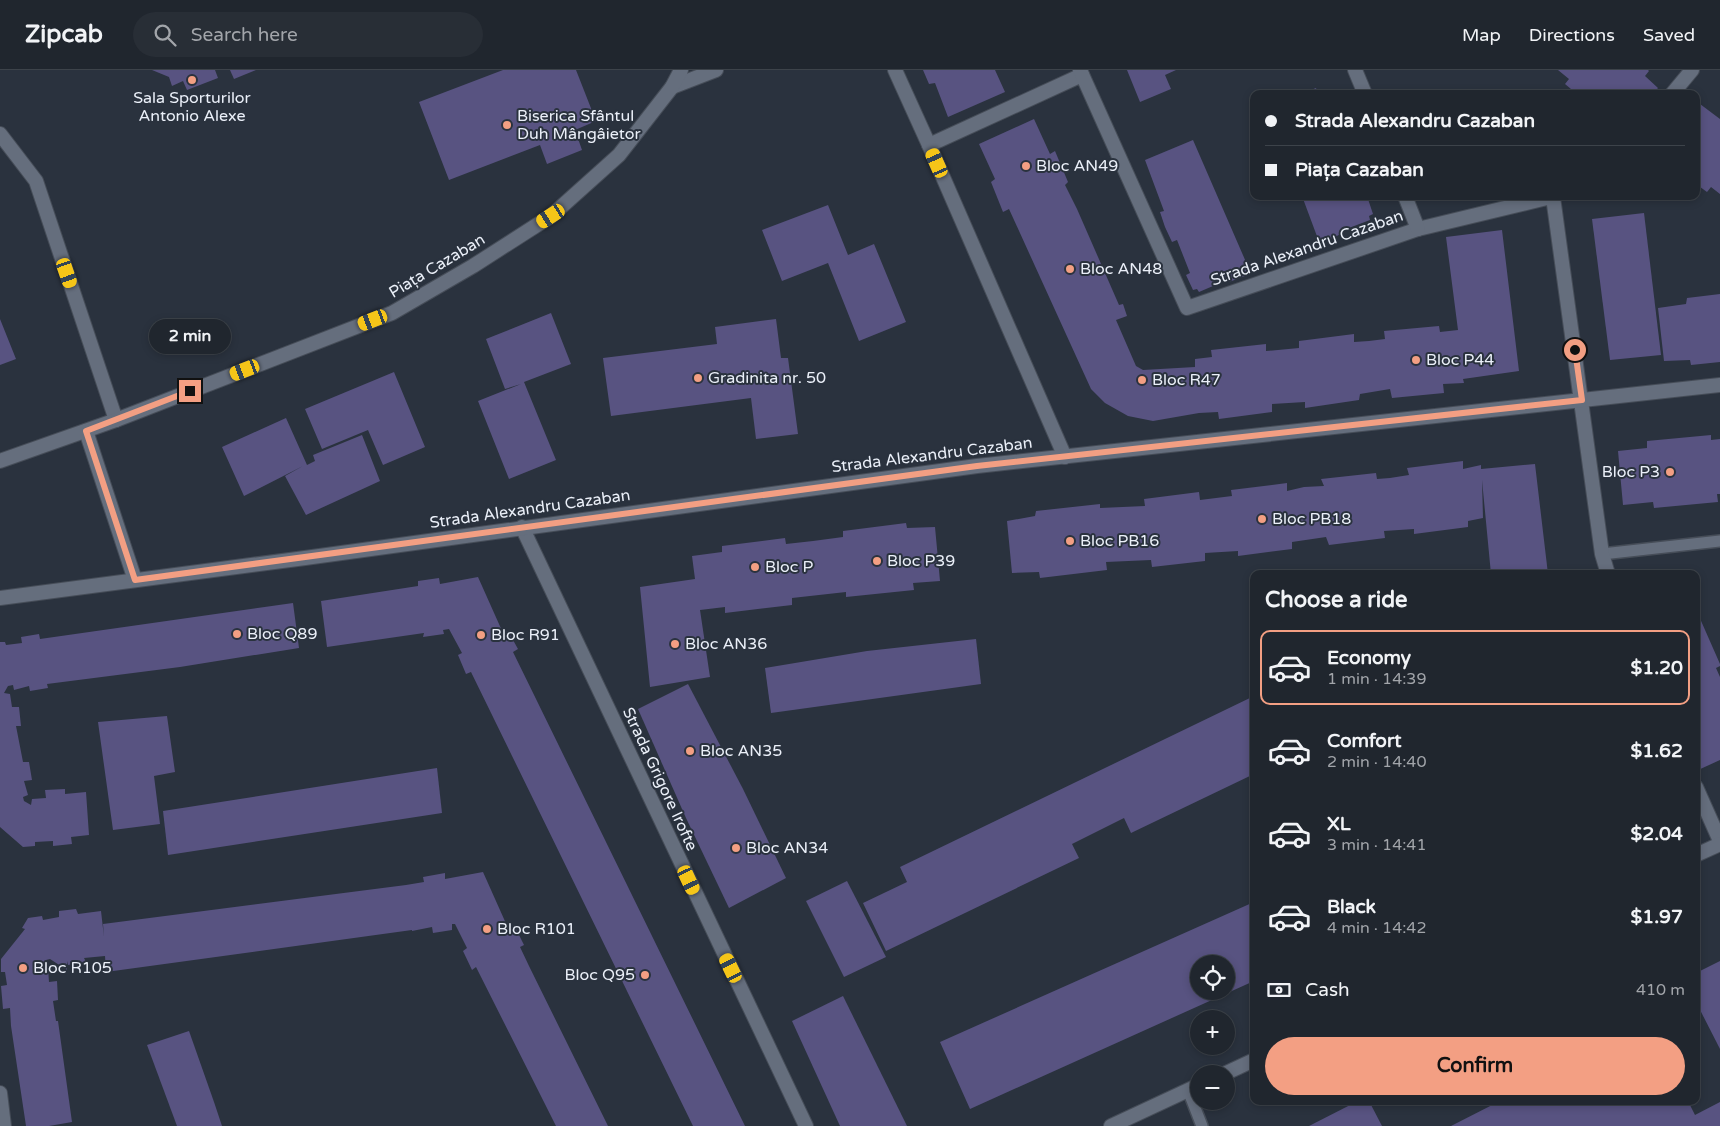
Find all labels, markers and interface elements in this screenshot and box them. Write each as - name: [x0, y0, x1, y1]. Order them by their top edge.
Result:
- search box: [133, 12, 483, 57]
- text: Zipcab: [25, 20, 103, 49]
- icon: search: [151, 21, 179, 49]
- text: Search here: [191, 24, 298, 46]
- text: Map: [1462, 24, 1501, 46]
- text: Directions: [1529, 24, 1615, 46]
- text: Saved: [1643, 24, 1695, 46]
- marker: Sala Sporturilor Antonio Alexe: [186, 74, 198, 86]
- place label: Sala Sporturilor Antonio Alexe: [133, 88, 252, 126]
- place label: Biserica Sfântul Duh Mângâietor: [517, 106, 642, 144]
- text: Strada Alexandru Cazaban: [1295, 110, 1535, 132]
- marker: Biserica Sfântul Duh Mângâietor: [501, 119, 513, 131]
- car: [924, 146, 949, 180]
- place label: Bloc AN49: [1036, 156, 1118, 176]
- text: Piața Cazaban: [1295, 159, 1424, 181]
- marker: Bloc AN49: [1020, 160, 1032, 172]
- car: [534, 202, 567, 230]
- street label: Strada Alexandru Cazaban: [1208, 206, 1406, 290]
- street label: Piața Cazaban: [385, 229, 489, 303]
- car: [55, 256, 78, 290]
- place label: Bloc AN48: [1080, 259, 1162, 279]
- marker: Bloc AN48: [1064, 263, 1076, 275]
- car: [356, 308, 389, 332]
- callout: 2 min: [149, 318, 231, 354]
- text: 2 min: [169, 326, 211, 346]
- route start: [1564, 339, 1586, 361]
- place label: Bloc P44: [1426, 350, 1494, 370]
- marker: Bloc P44: [1410, 354, 1422, 366]
- car: [228, 358, 261, 382]
- place label: Gradinita nr. 50: [708, 368, 826, 388]
- place label: Bloc R47: [1152, 370, 1221, 390]
- marker: Gradinita nr. 50: [692, 372, 704, 384]
- marker: Bloc R47: [1136, 374, 1148, 386]
- route end: [179, 380, 201, 402]
- street label: Strada Alexandru Cazaban: [830, 433, 1034, 477]
- place label: Bloc P3: [1602, 462, 1660, 482]
- marker: Bloc P3: [1664, 466, 1676, 478]
- street label: Strada Alexandru Cazaban: [428, 485, 632, 533]
- place label: Bloc PB18: [1272, 509, 1351, 529]
- marker: Bloc PB18: [1256, 513, 1268, 525]
- place label: Bloc PB16: [1080, 531, 1159, 551]
- marker: Bloc PB16: [1064, 535, 1076, 547]
- place label: Bloc P39: [887, 551, 955, 571]
- marker: Bloc P39: [871, 555, 883, 567]
- place label: Bloc P: [765, 557, 813, 577]
- marker: Bloc P: [749, 561, 761, 573]
- text: Choose a ride: [1265, 587, 1408, 613]
- place label: Bloc Q89: [247, 624, 317, 644]
- place label: Bloc R91: [491, 625, 560, 645]
- marker: Bloc Q89: [231, 628, 243, 640]
- marker: Bloc R91: [475, 629, 487, 641]
- place label: Bloc AN36: [685, 634, 767, 654]
- marker: Bloc AN36: [669, 638, 681, 650]
- icon: car: [1267, 645, 1312, 690]
- text: Economy: [1327, 647, 1411, 669]
- text: $1.20: [1631, 657, 1683, 679]
- text: 1 min · 14:39: [1327, 669, 1426, 689]
- street label: Strada Grigore Irofte: [618, 704, 702, 854]
- icon: car: [1267, 728, 1312, 773]
- text: Comfort: [1327, 730, 1401, 752]
- text: $1.62: [1631, 740, 1683, 762]
- place label: Bloc AN35: [700, 741, 782, 761]
- marker: Bloc AN35: [684, 745, 696, 757]
- text: 2 min · 14:40: [1327, 752, 1426, 772]
- icon: car: [1267, 811, 1312, 856]
- text: XL: [1327, 813, 1351, 835]
- text: $2.04: [1631, 823, 1683, 845]
- text: 3 min · 14:41: [1327, 835, 1426, 855]
- place label: Bloc AN34: [746, 838, 828, 858]
- marker: Bloc AN34: [730, 842, 742, 854]
- car: [675, 863, 702, 897]
- icon: car: [1267, 894, 1312, 939]
- text: Black: [1327, 896, 1376, 918]
- text: $1.97: [1631, 906, 1683, 928]
- text: 4 min · 14:42: [1327, 918, 1426, 938]
- place label: Bloc R101: [497, 919, 576, 939]
- marker: Bloc R101: [481, 923, 493, 935]
- car: [717, 951, 744, 985]
- map controls: [1190, 955, 1235, 1110]
- button: locate: [1190, 955, 1235, 1000]
- place label: Bloc R105: [33, 958, 112, 978]
- marker: Bloc R105: [17, 962, 29, 974]
- place label: Bloc Q95: [565, 965, 635, 985]
- marker: Bloc Q95: [639, 969, 651, 981]
- icon: cash: [1265, 976, 1293, 1004]
- text: Cash: [1305, 979, 1350, 1001]
- text: 410 m: [1636, 980, 1685, 1000]
- button: +: [1190, 1010, 1235, 1055]
- button: Confirm: [1265, 1037, 1685, 1095]
- button: −: [1190, 1065, 1235, 1110]

